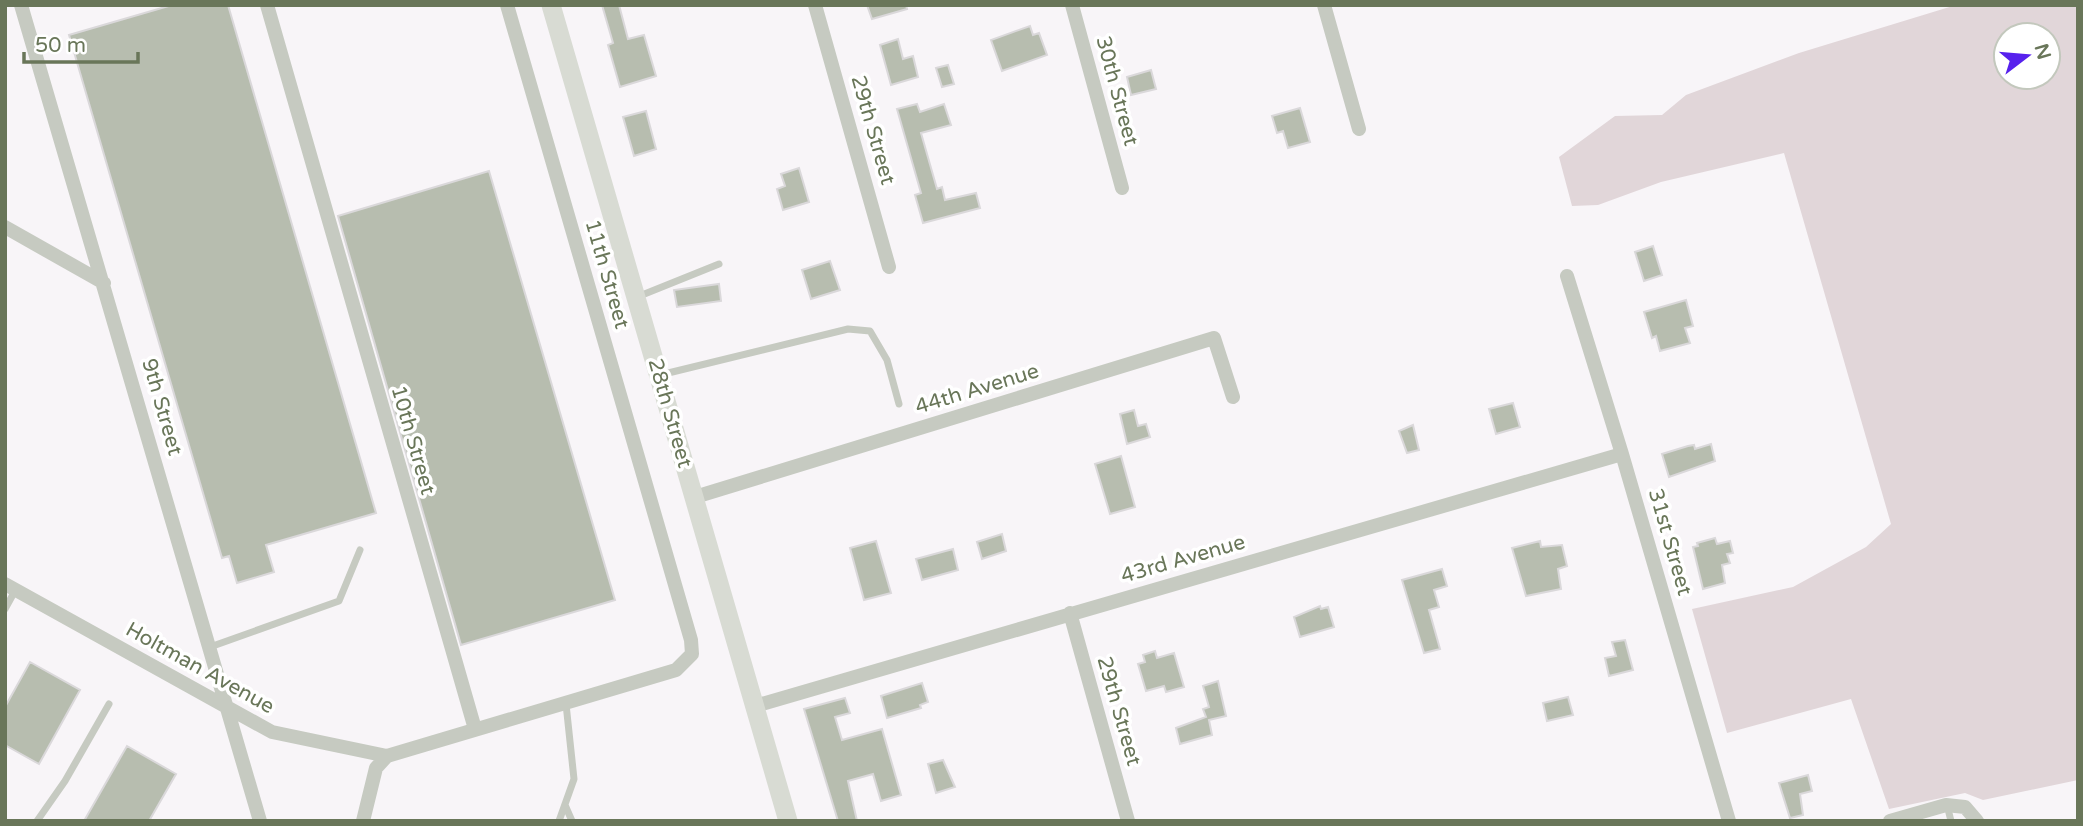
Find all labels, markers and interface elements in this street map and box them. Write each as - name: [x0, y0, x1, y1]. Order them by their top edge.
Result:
- scale bar: [24, 21, 138, 65]
- north arrow: [1992, 21, 2062, 91]
- text: 50 m: [35, 33, 86, 58]
- street label: 30th Street: [1090, 33, 1144, 149]
- text: N: [2030, 41, 2055, 62]
- street label: 29th Street: [845, 72, 901, 188]
- street label: 11th Street: [579, 216, 635, 332]
- street label: 28th Street: [642, 355, 698, 471]
- street label: 9th Street: [136, 356, 188, 458]
- street label: 44th Avenue: [912, 358, 1042, 420]
- street label: 10th Street: [385, 382, 441, 498]
- street label: 31st Street: [1643, 486, 1697, 598]
- street label: 43rd Avenue: [1118, 529, 1248, 589]
- street label: Holtman Avenue: [121, 617, 279, 719]
- street label: 29th Street: [1091, 653, 1147, 769]

